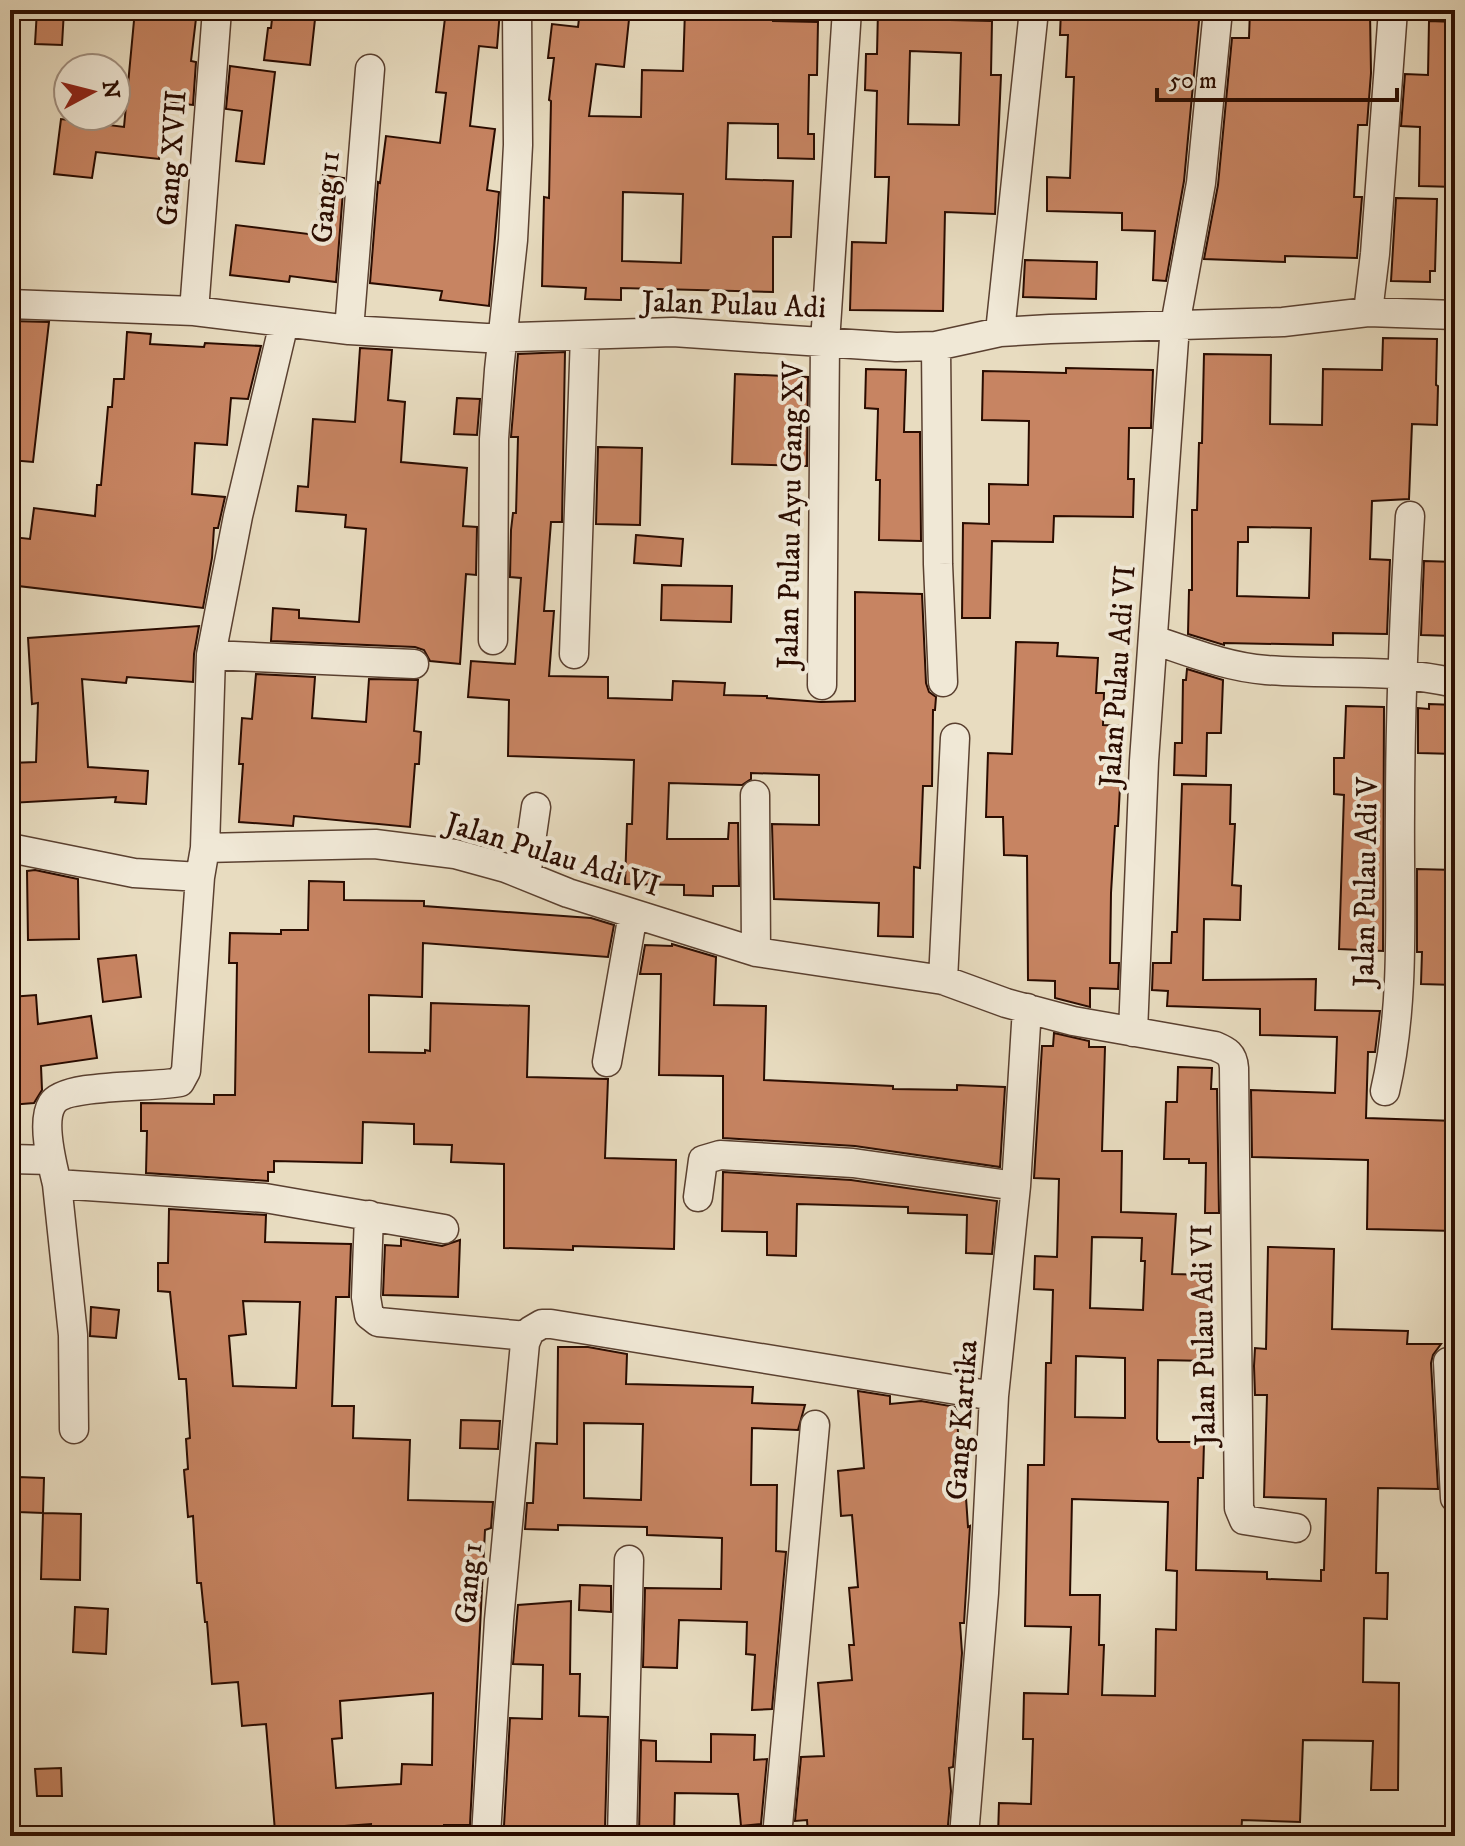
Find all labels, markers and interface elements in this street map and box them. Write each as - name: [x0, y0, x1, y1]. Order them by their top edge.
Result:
- north arrow: [52, 52, 132, 132]
- scale bar: [1157, 52, 1397, 102]
- text: 50 m: [1169, 66, 1217, 96]
- text: N: [96, 79, 125, 100]
- street label: Gang XVII: [149, 89, 196, 227]
- street label: Gang 11: [304, 149, 349, 245]
- street label: Jalan Pulau Adi: [638, 284, 827, 327]
- street label: Jalan Pulau Ayu Gang XV: [770, 360, 813, 672]
- street label: Jalan Pulau Adi VI: [1092, 564, 1145, 791]
- street label: Jalan Pulau Adi V: [1346, 776, 1387, 990]
- street label: Jalan Pulau Adi VI: [438, 804, 664, 906]
- street label: Jalan Pulau Adi VI: [1184, 1224, 1225, 1449]
- street label: Gang Kartika: [938, 1339, 987, 1501]
- street label: Gang 1: [448, 1541, 491, 1625]

